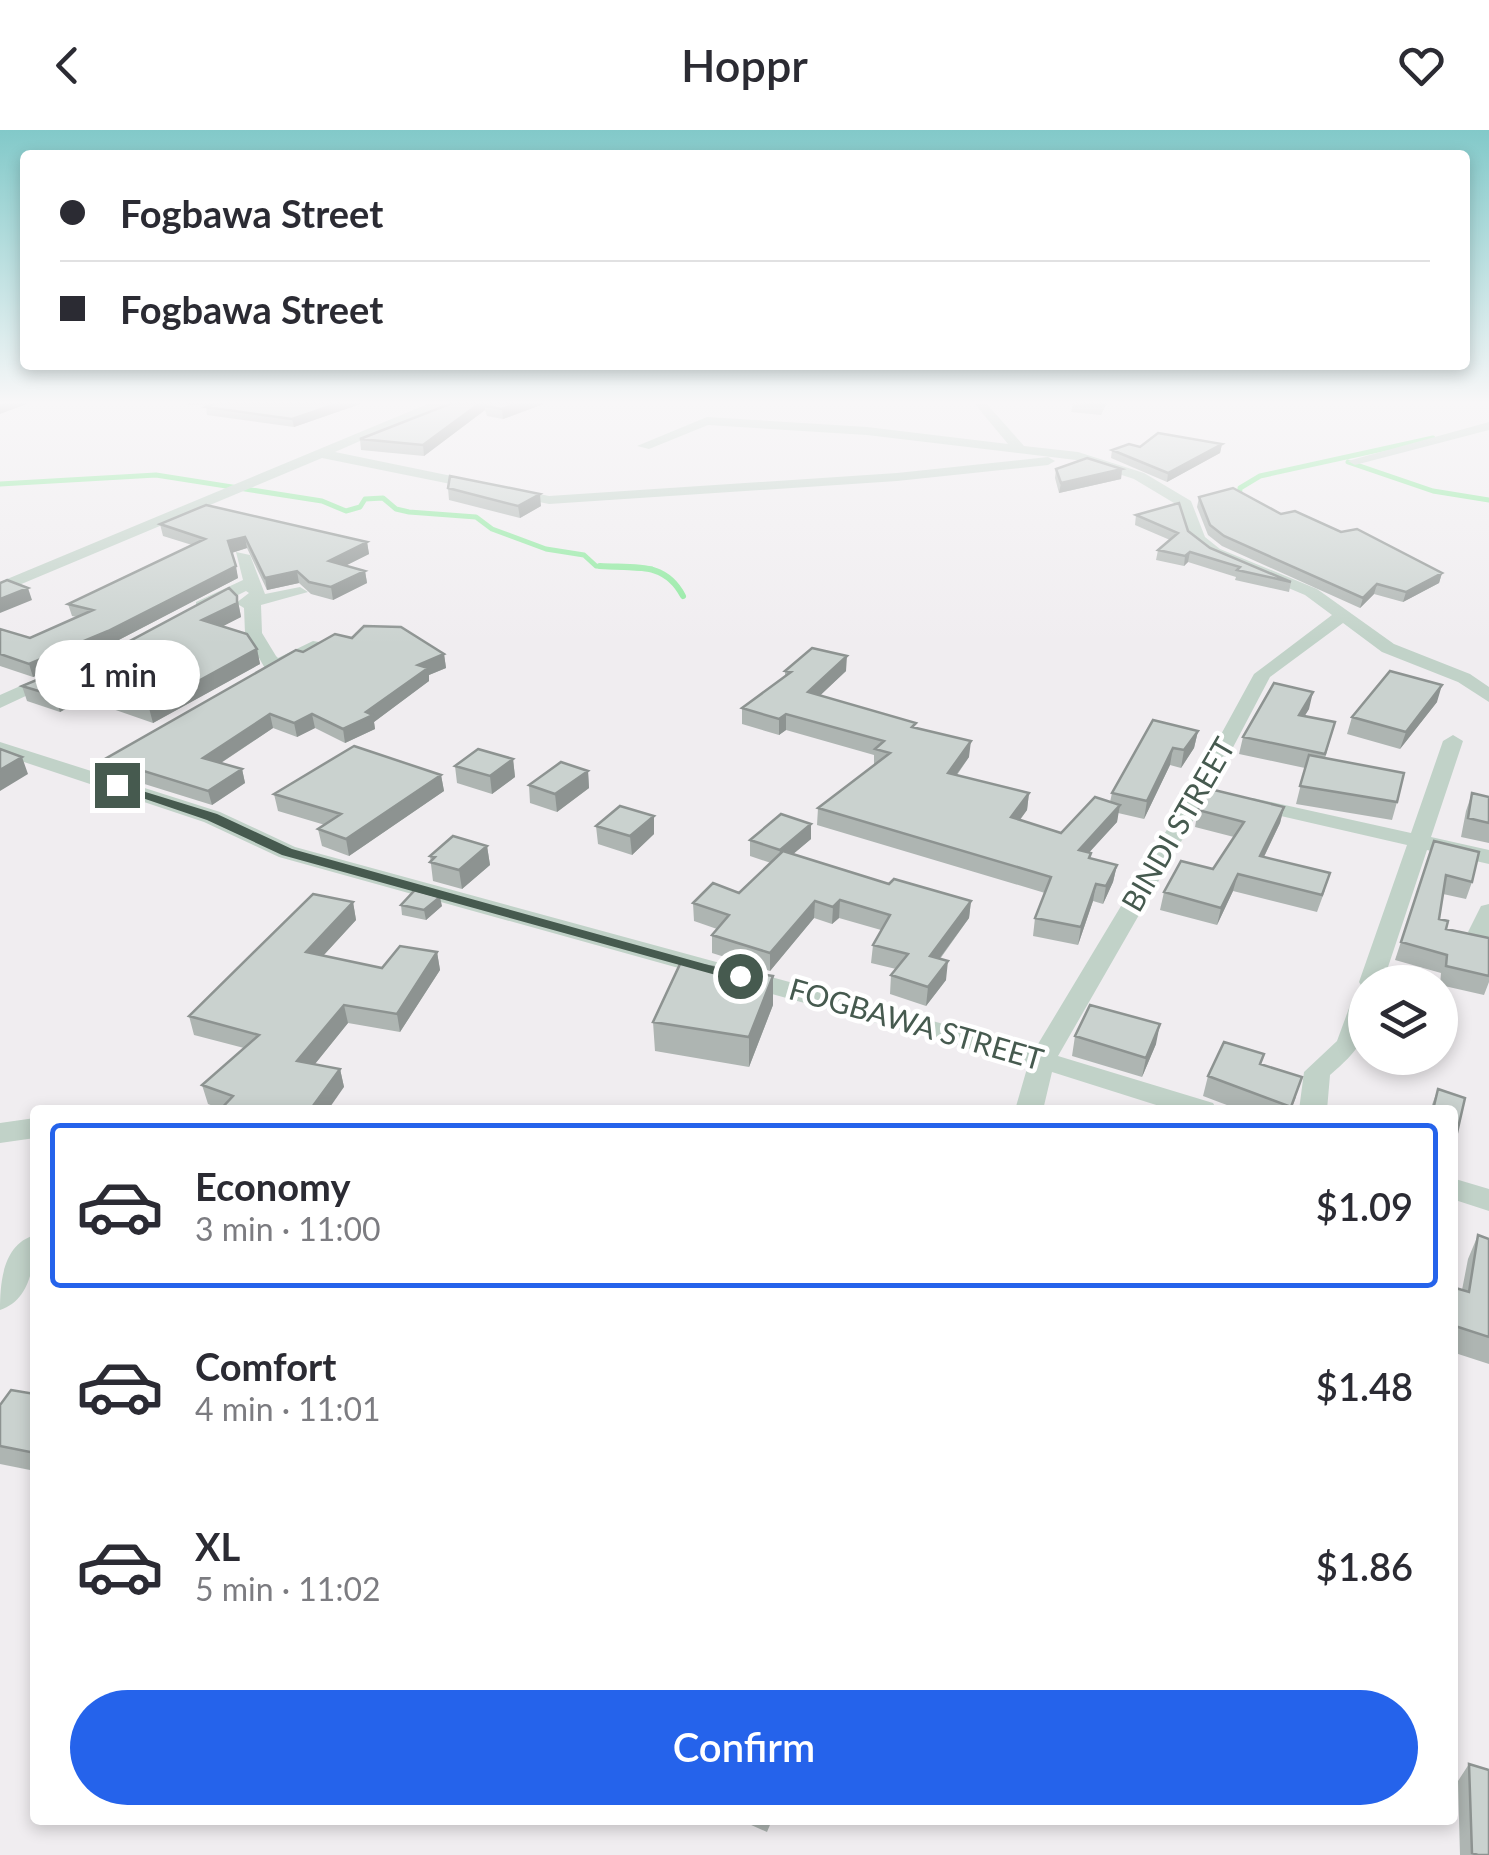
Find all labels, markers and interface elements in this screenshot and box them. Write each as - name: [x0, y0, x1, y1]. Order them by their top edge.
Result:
- icon: back: [40, 38, 95, 93]
- text: Hoppr: [681, 38, 808, 92]
- icon: heart: [1394, 38, 1449, 93]
- text: Fogbawa Street: [120, 190, 383, 236]
- text: Fogbawa Street: [120, 286, 383, 332]
- callout: 1 min: [34, 640, 200, 710]
- text: 1 min: [78, 655, 157, 694]
- street label: BINDI STREET: [1113, 730, 1242, 917]
- route end: [95, 763, 140, 808]
- route start: [718, 954, 763, 999]
- map controls: [1348, 965, 1458, 1075]
- button: layers: [1348, 965, 1458, 1075]
- street label: FOGBAWA STREET: [785, 970, 1048, 1077]
- icon: car: [75, 1161, 165, 1251]
- text: Economy: [195, 1163, 350, 1209]
- text: $1.09: [1316, 1183, 1413, 1229]
- text: 3 min · 11:00: [195, 1209, 381, 1248]
- icon: car: [75, 1341, 165, 1431]
- text: Comfort: [195, 1343, 336, 1389]
- text: $1.48: [1316, 1363, 1413, 1409]
- text: 4 min · 11:01: [195, 1389, 381, 1428]
- icon: car: [75, 1521, 165, 1611]
- text: XL: [195, 1523, 240, 1569]
- text: $1.86: [1316, 1543, 1413, 1589]
- text: 5 min · 11:02: [195, 1569, 381, 1608]
- button: Confirm: [70, 1690, 1418, 1805]

